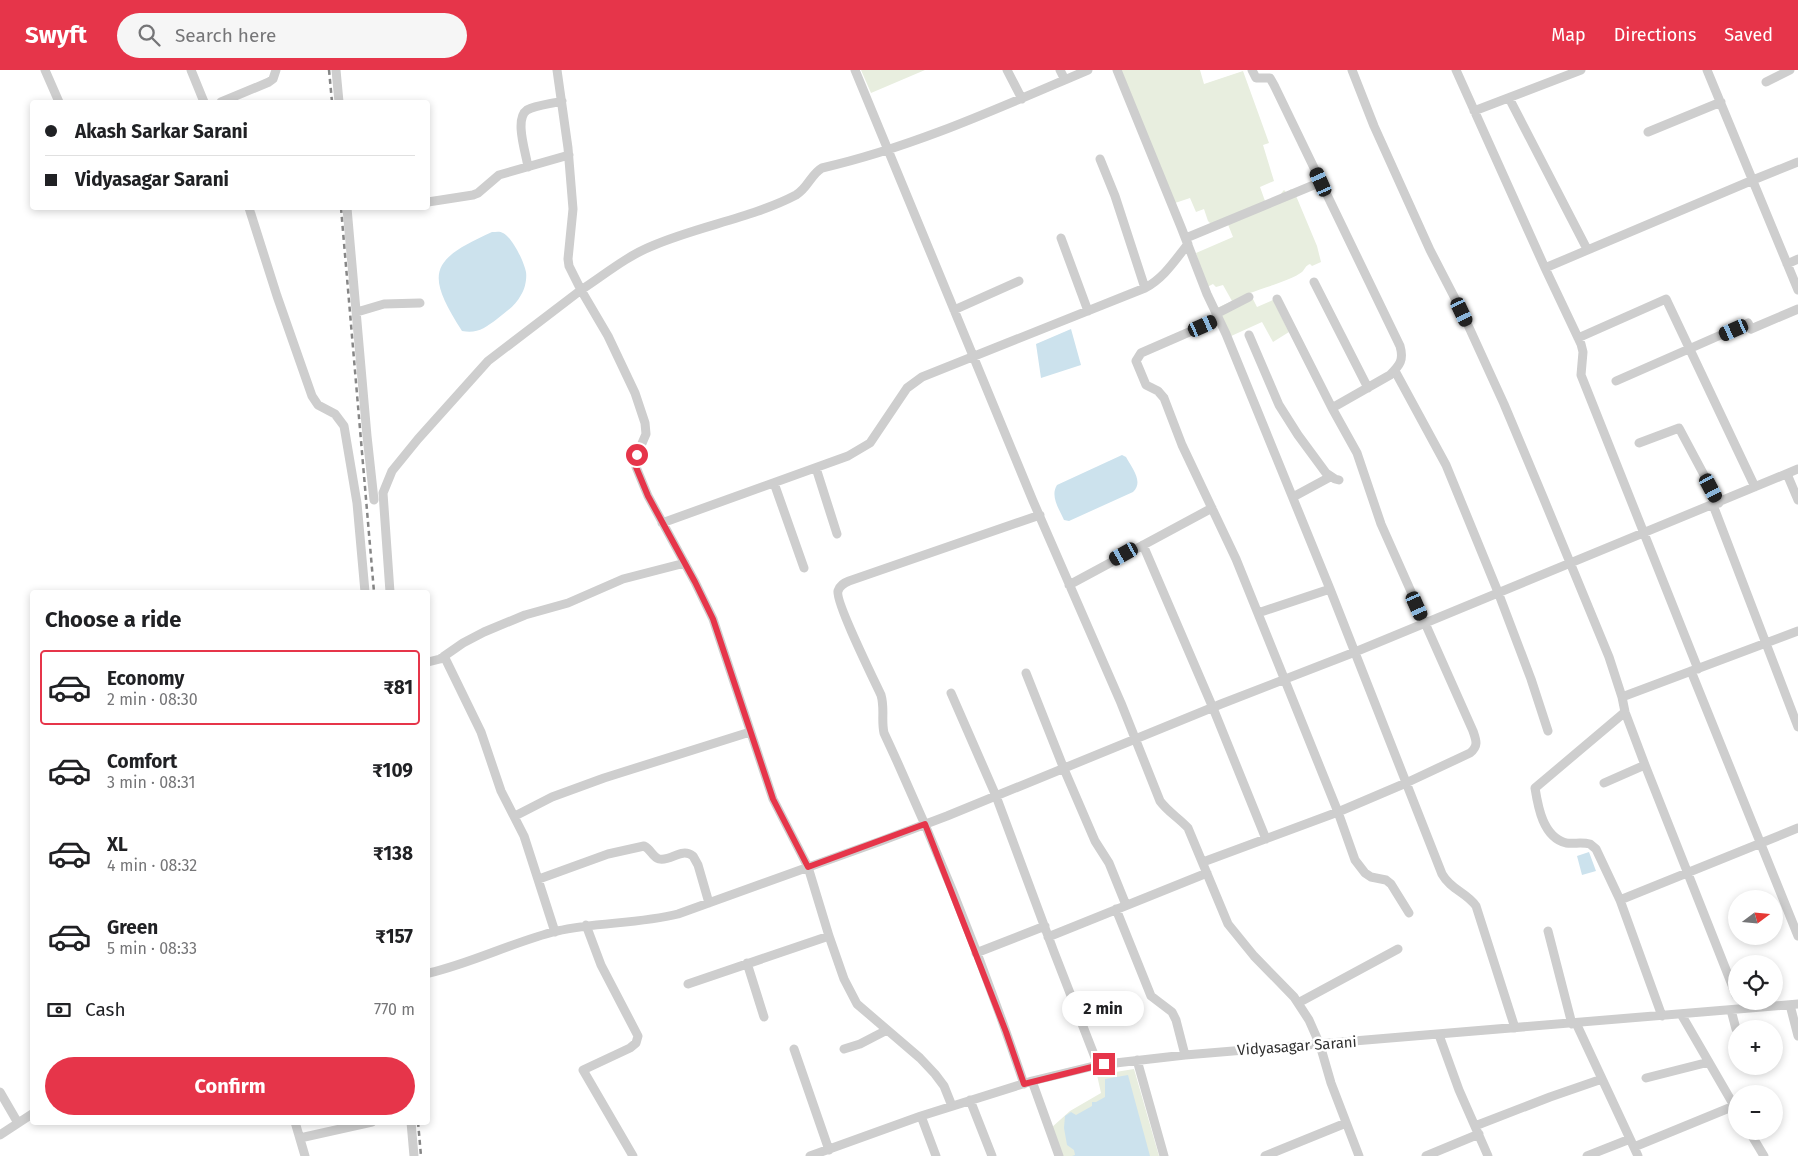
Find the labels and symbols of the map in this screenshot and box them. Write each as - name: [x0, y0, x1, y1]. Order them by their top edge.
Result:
- car: [1308, 165, 1333, 199]
- car: [1448, 295, 1475, 329]
- car: [1186, 313, 1219, 339]
- car: [1717, 317, 1750, 343]
- route start: [626, 444, 648, 466]
- car: [1697, 471, 1724, 505]
- car: [1107, 540, 1140, 568]
- car: [1404, 589, 1429, 623]
- north arrow: [1728, 890, 1782, 945]
- callout: 2 min: [1063, 992, 1145, 1026]
- street label: Vidyasagar Sarani: [1237, 1033, 1357, 1059]
- route end: [1093, 1053, 1115, 1075]

